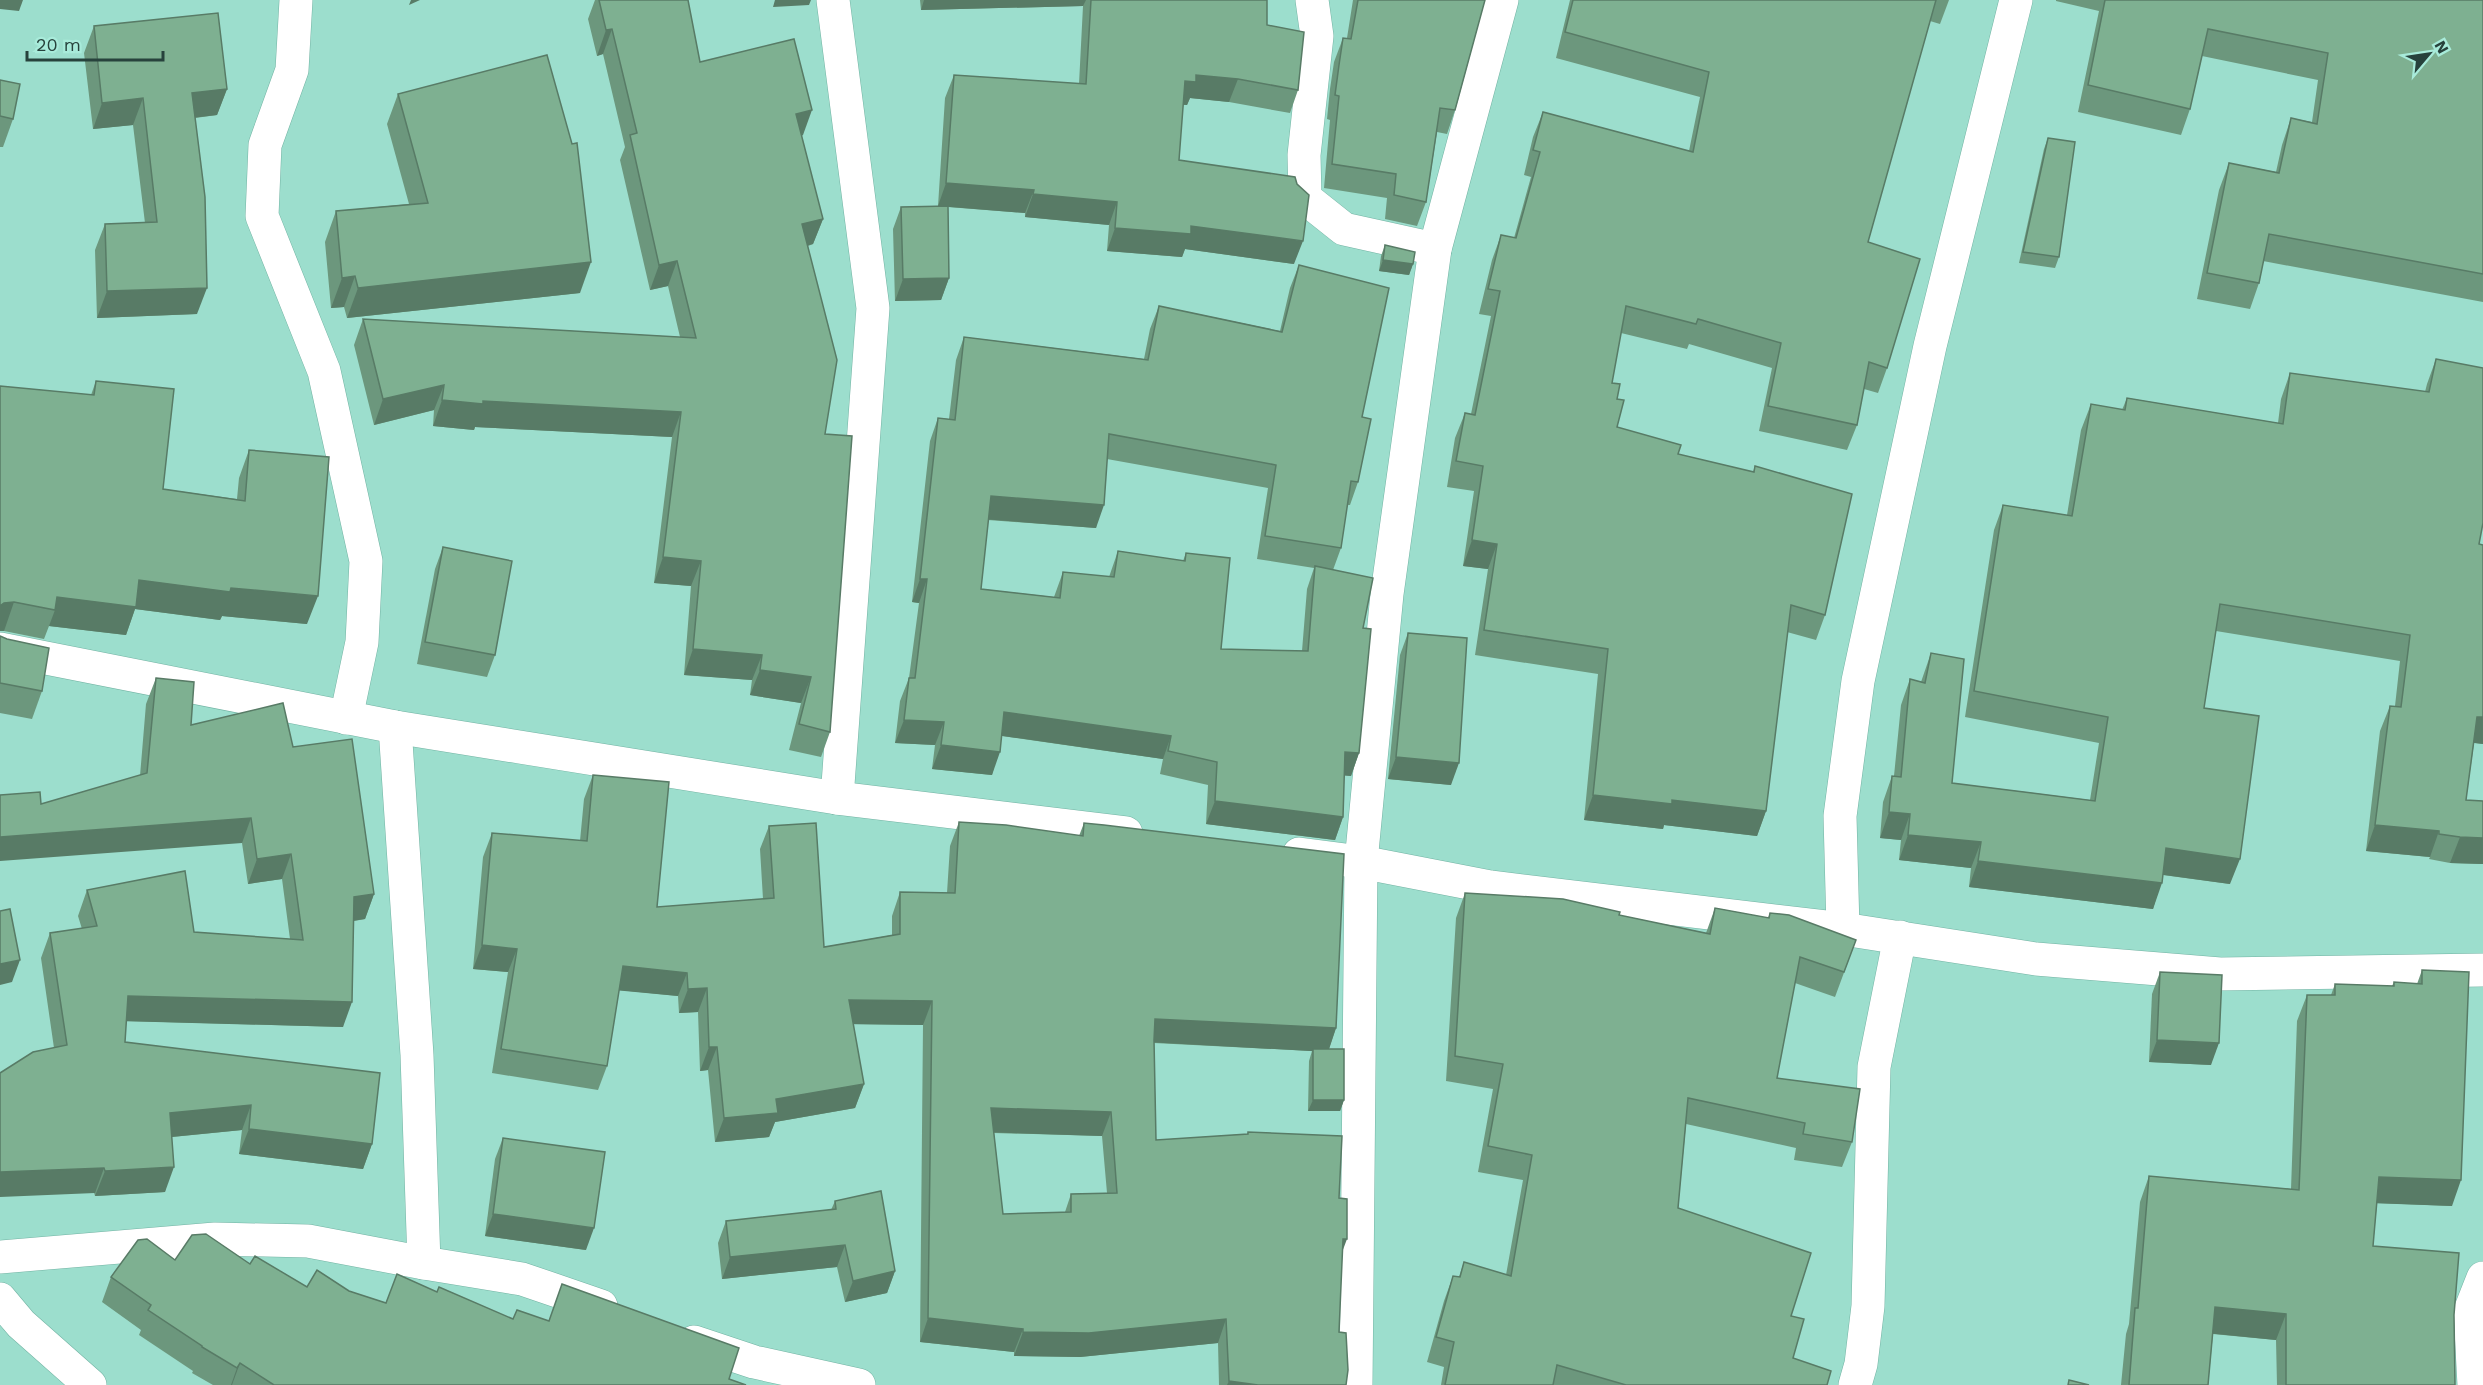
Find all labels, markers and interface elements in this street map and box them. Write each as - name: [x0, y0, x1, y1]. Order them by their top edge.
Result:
- scale bar: [27, 24, 164, 62]
- north arrow: [2399, 24, 2459, 84]
- text: 20 m: [36, 34, 81, 55]
- text: N: [2430, 37, 2453, 57]

